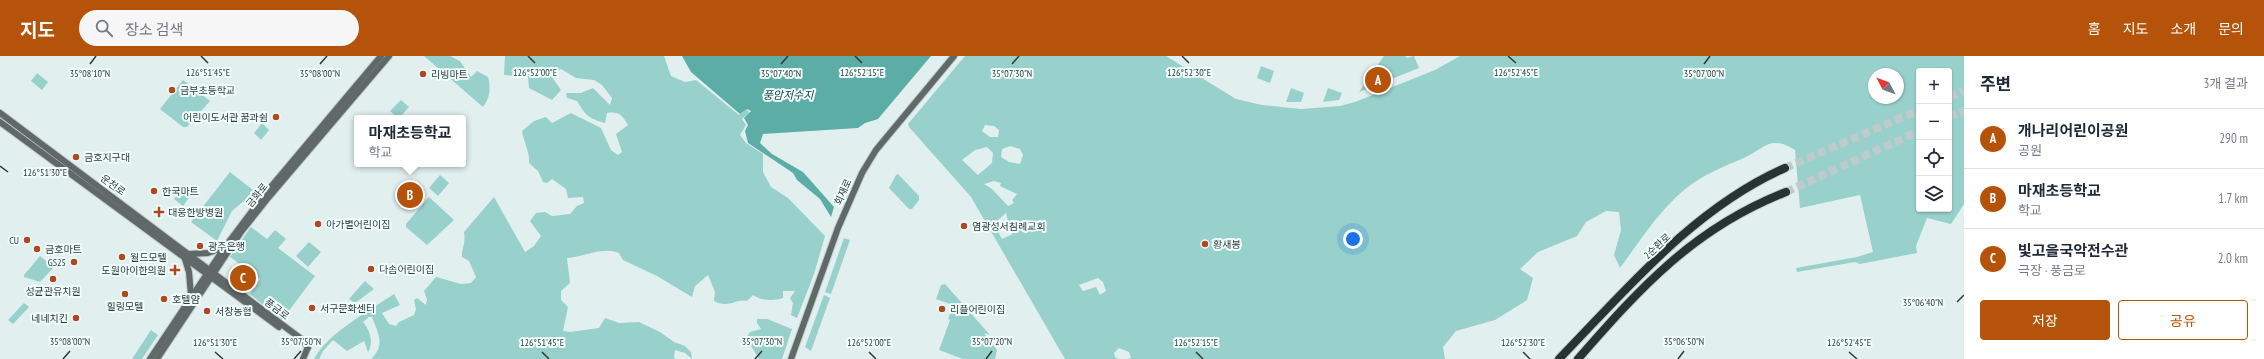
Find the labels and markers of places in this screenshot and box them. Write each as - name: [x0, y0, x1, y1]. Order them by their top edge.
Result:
- pin: A: [1365, 65, 1391, 95]
- place label: 리빙마트: [431, 68, 468, 81]
- marker: 리빙마트: [418, 69, 428, 79]
- place label: 금부초등학교: [180, 84, 235, 97]
- marker: 금부초등학교: [167, 85, 177, 95]
- place label: 어린이도서관 꿈과쉼: [183, 111, 268, 124]
- marker: 어린이도서관 꿈과쉼: [271, 112, 281, 122]
- place label: 금호지구대: [84, 151, 130, 164]
- marker: 금호지구대: [71, 152, 81, 162]
- pin: B: [397, 180, 423, 210]
- place label: 한국마트: [162, 185, 199, 198]
- marker: 한국마트: [149, 186, 159, 196]
- marker: 대웅한방병원: [153, 206, 165, 218]
- place label: 대웅한방병원: [168, 206, 223, 219]
- place label: 아가별어린이집: [326, 218, 390, 231]
- marker: 아가별어린이집: [313, 219, 323, 229]
- place label: 염광성서침례교회: [972, 220, 1046, 233]
- marker: 염광성서침례교회: [959, 221, 969, 231]
- place label: CU: [9, 234, 19, 247]
- marker: CU: [22, 235, 32, 245]
- place label: 황새봉: [1213, 238, 1241, 251]
- marker: 황새봉: [1200, 239, 1210, 249]
- place label: 광주은행: [208, 240, 245, 253]
- marker: 광주은행: [195, 241, 205, 251]
- place label: 금호마트: [45, 243, 82, 256]
- marker: 금호마트: [32, 244, 42, 254]
- place label: 월드모텔: [130, 251, 167, 264]
- marker: 월드모텔: [117, 252, 127, 262]
- place label: GS25: [48, 256, 66, 269]
- marker: GS25: [69, 257, 79, 267]
- pin: C: [230, 263, 256, 293]
- place label: 다솜어린이집: [379, 263, 434, 276]
- place label: 도원아이한의원: [102, 264, 166, 277]
- marker: 도원아이한의원: [169, 264, 181, 276]
- marker: 다솜어린이집: [366, 264, 376, 274]
- marker: 성균관유치원: [48, 274, 58, 284]
- place label: 성균관유치원: [25, 285, 81, 298]
- marker: 힐링모텔: [120, 289, 130, 299]
- place label: 호텔얌: [172, 293, 200, 306]
- marker: 호텔얌: [159, 294, 169, 304]
- place label: 힐링모텔: [107, 300, 143, 313]
- place label: 서구문화센터: [320, 302, 375, 315]
- marker: 서구문화센터: [307, 303, 317, 313]
- place label: 리플어린이집: [950, 303, 1005, 316]
- marker: 리플어린이집: [937, 304, 947, 314]
- place label: 서창농협: [215, 305, 252, 318]
- marker: 서창농협: [202, 306, 212, 316]
- place label: 네네치킨: [31, 312, 68, 325]
- marker: 네네치킨: [71, 313, 81, 323]

